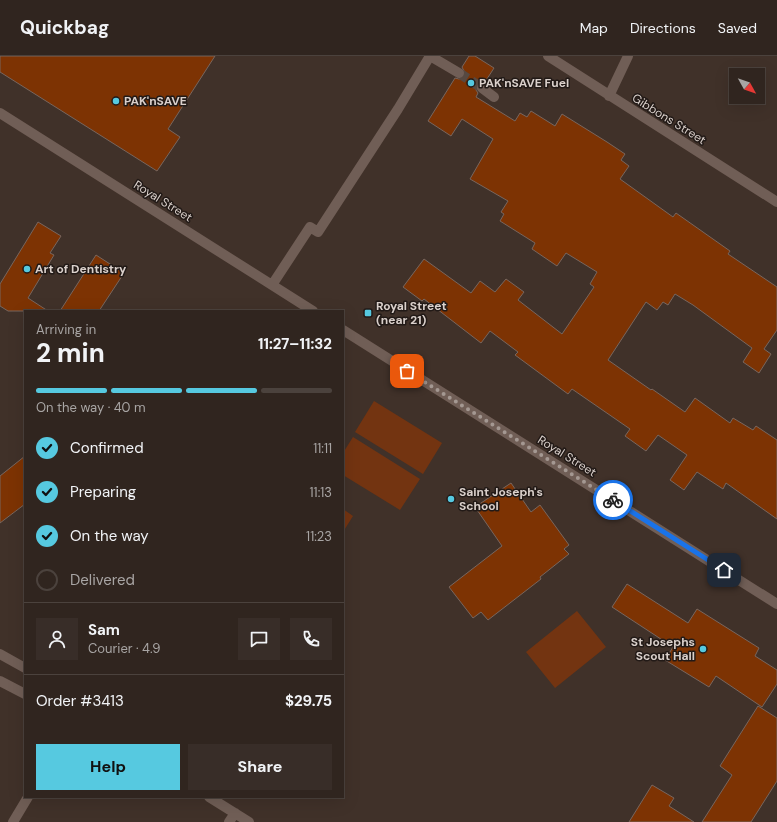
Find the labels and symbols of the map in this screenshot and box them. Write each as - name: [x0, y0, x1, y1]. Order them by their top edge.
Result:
- north arrow: [729, 68, 765, 104]
- place label: PAK'nSAVE Fuel: [479, 75, 569, 91]
- marker: PAK'nSAVE Fuel: [466, 78, 476, 88]
- street label: Gibbons Street: [629, 90, 709, 148]
- place label: PAK'nSAVE: [124, 93, 187, 109]
- marker: PAK'nSAVE: [111, 96, 121, 106]
- street label: Royal Street: [131, 177, 196, 225]
- place label: Art of Dentistry: [35, 261, 127, 277]
- marker: Art of Dentistry: [22, 264, 32, 274]
- place label: Royal Street (near 21): [376, 298, 447, 328]
- marker: Royal Street (near 21): [363, 308, 373, 318]
- pin: [390, 354, 424, 388]
- street label: Royal Street: [535, 432, 600, 480]
- courier: [593, 480, 633, 520]
- place label: Saint Joseph's School: [459, 484, 543, 514]
- marker: Saint Joseph's School: [446, 494, 456, 504]
- pin: [707, 553, 741, 587]
- place label: St Josephs Scout Hall: [631, 634, 695, 664]
- marker: St Josephs Scout Hall: [698, 644, 708, 654]

